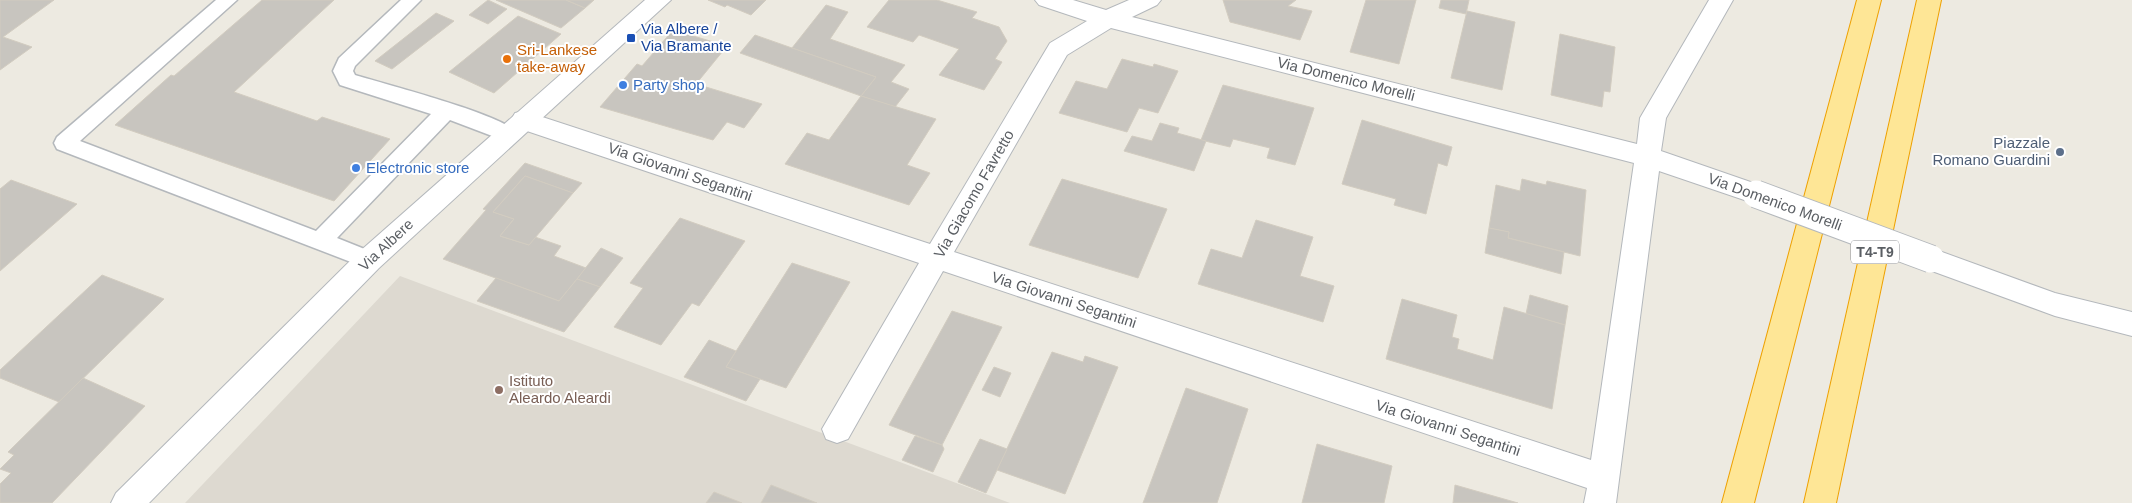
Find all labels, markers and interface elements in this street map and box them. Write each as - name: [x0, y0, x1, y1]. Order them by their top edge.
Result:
- place label: Via Albere / Via Bramante: [641, 20, 732, 54]
- marker: Via Albere / Via Bramante: [625, 32, 637, 44]
- place label: Sri-Lankese take-away: [517, 41, 597, 75]
- marker: Sri-Lankese take-away: [501, 53, 513, 65]
- street label: Via Domenico Morelli: [1275, 53, 1417, 104]
- place label: Party shop: [633, 76, 705, 93]
- marker: Party shop: [617, 79, 629, 91]
- street label: Via Giacomo Favretto: [930, 127, 1017, 261]
- place label: Piazzale Romano Guardini: [1932, 134, 2050, 168]
- street label: Via Giovanni Segantini: [606, 139, 755, 204]
- marker: Piazzale Romano Guardini: [2054, 146, 2066, 158]
- place label: Electronic store: [366, 159, 469, 176]
- marker: Electronic store: [350, 162, 362, 174]
- street label: Via Domenico Morelli: [1706, 169, 1845, 234]
- street label: Via Albere: [355, 215, 416, 274]
- road number: T4-T9: [1851, 240, 1899, 264]
- street label: Via Giovanni Segantini: [989, 268, 1139, 331]
- place label: Istituto Aleardo Aleardi: [509, 372, 611, 406]
- marker: Istituto Aleardo Aleardi: [493, 384, 505, 396]
- street label: Via Giovanni Segantini: [1373, 396, 1523, 459]

